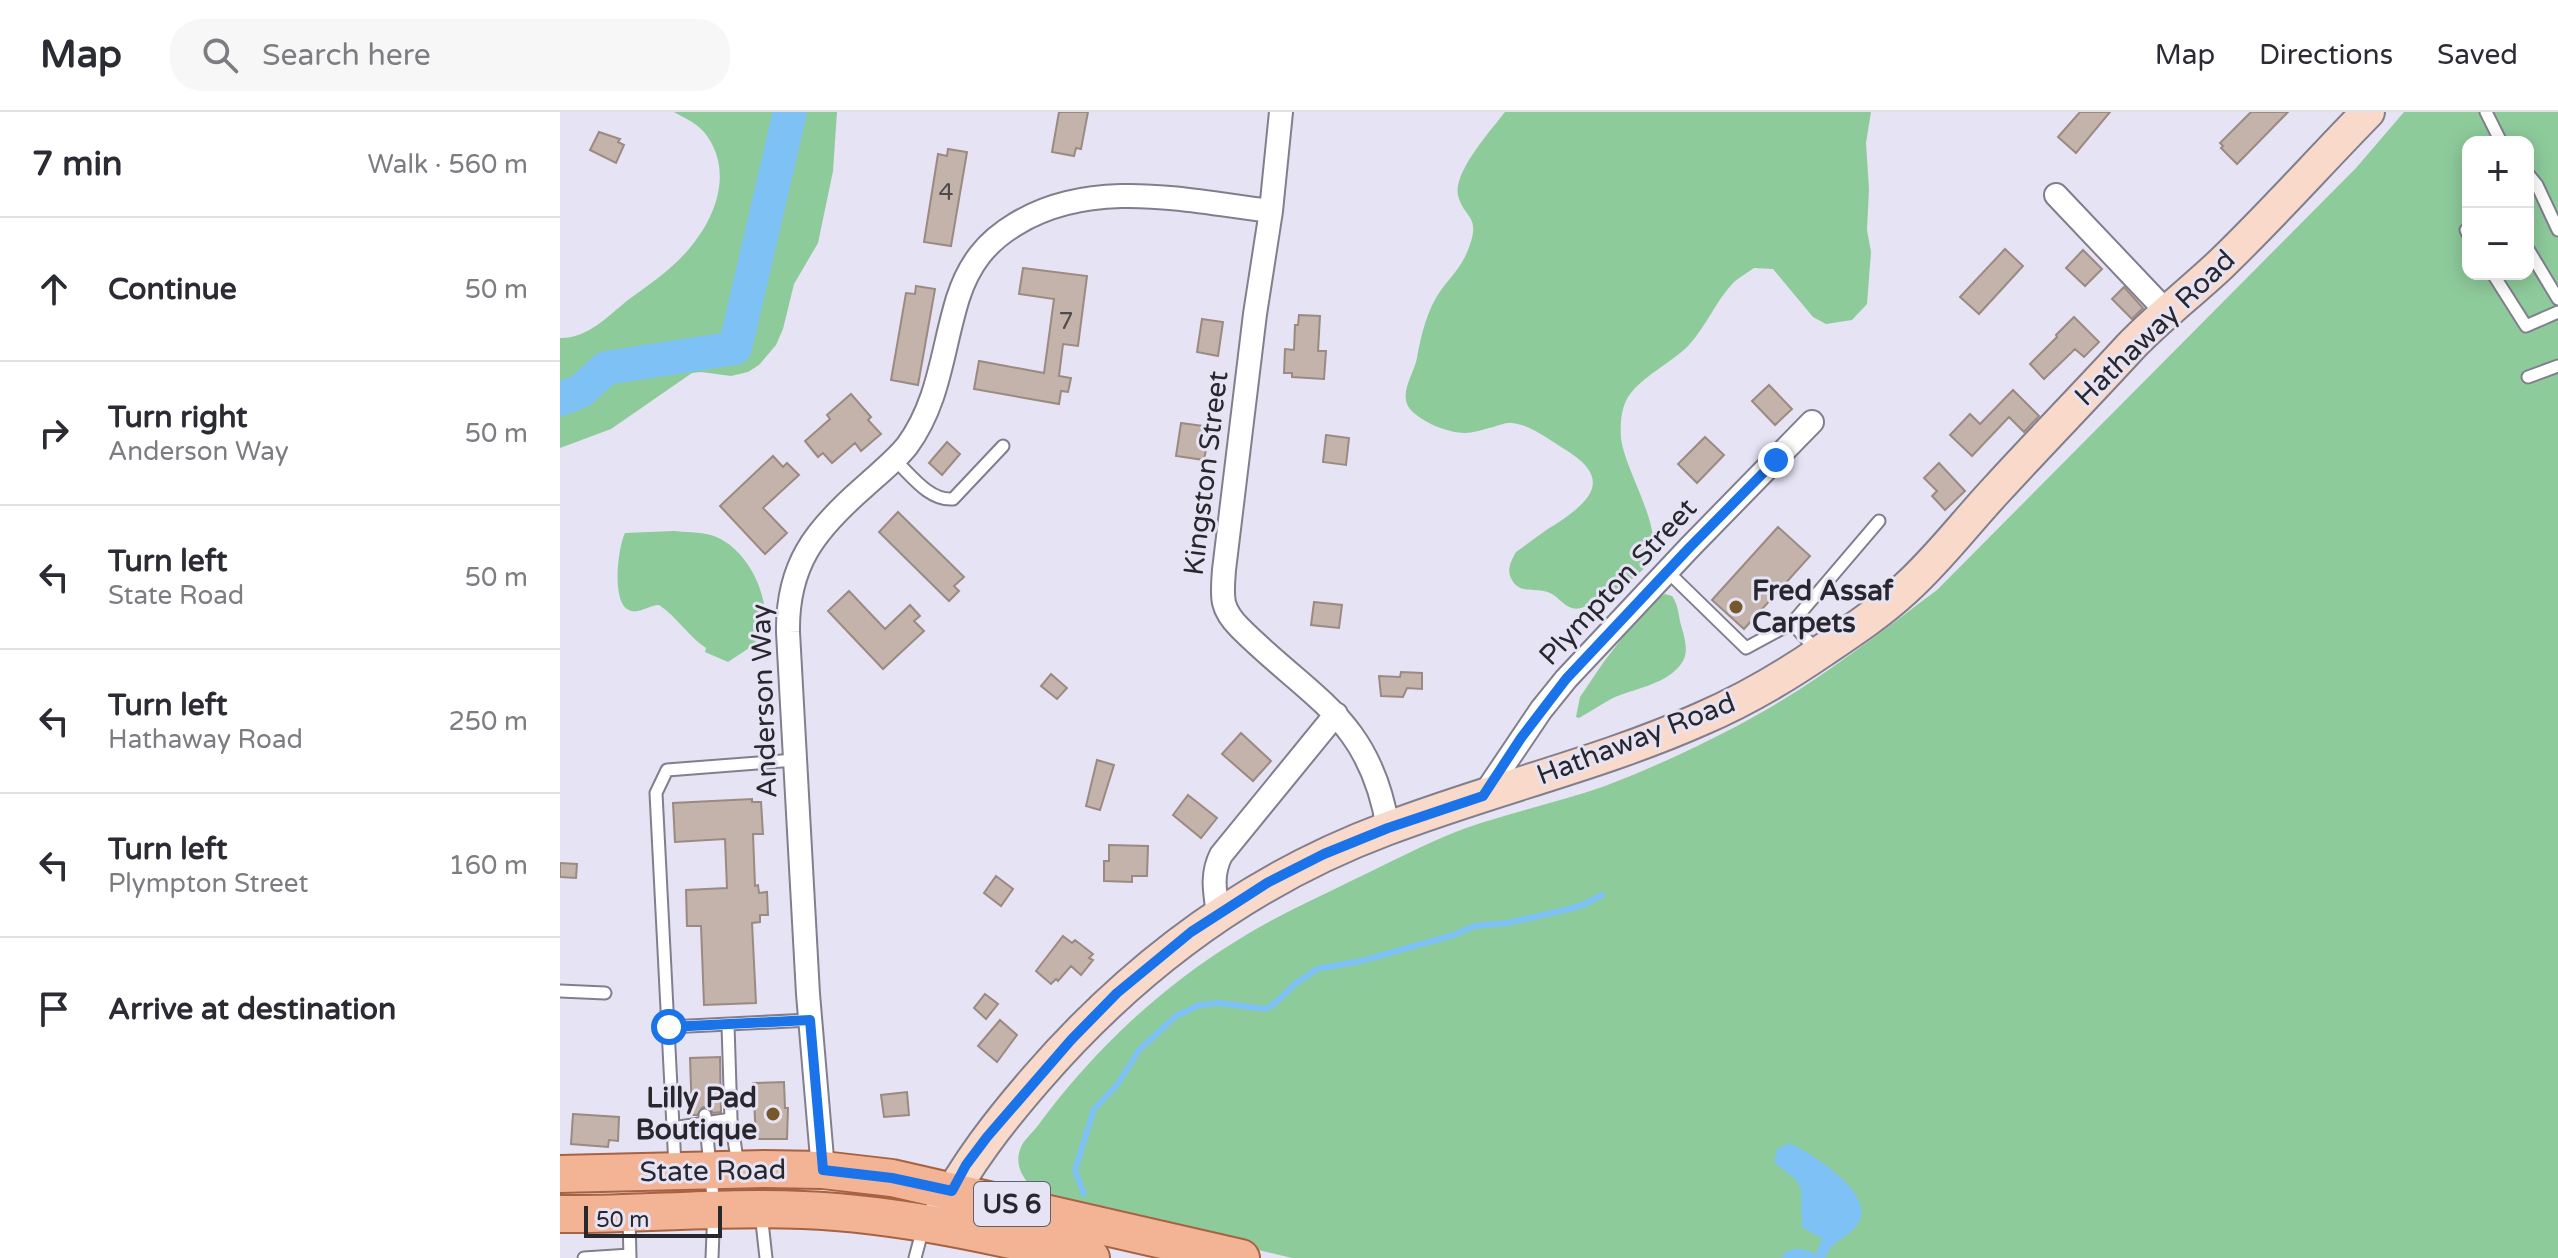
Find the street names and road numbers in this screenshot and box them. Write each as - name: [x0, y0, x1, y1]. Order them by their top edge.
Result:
- street label: Hathaway Road: [2068, 243, 2242, 413]
- street label: Kingston Street: [1177, 369, 1235, 577]
- street label: Plympton Street: [1532, 491, 1704, 673]
- street label: Anderson Way: [744, 603, 784, 799]
- street label: Hathaway Road: [1532, 686, 1740, 792]
- street label: State Road: [639, 1153, 787, 1189]
- road number: US 6: [974, 1182, 1050, 1226]

